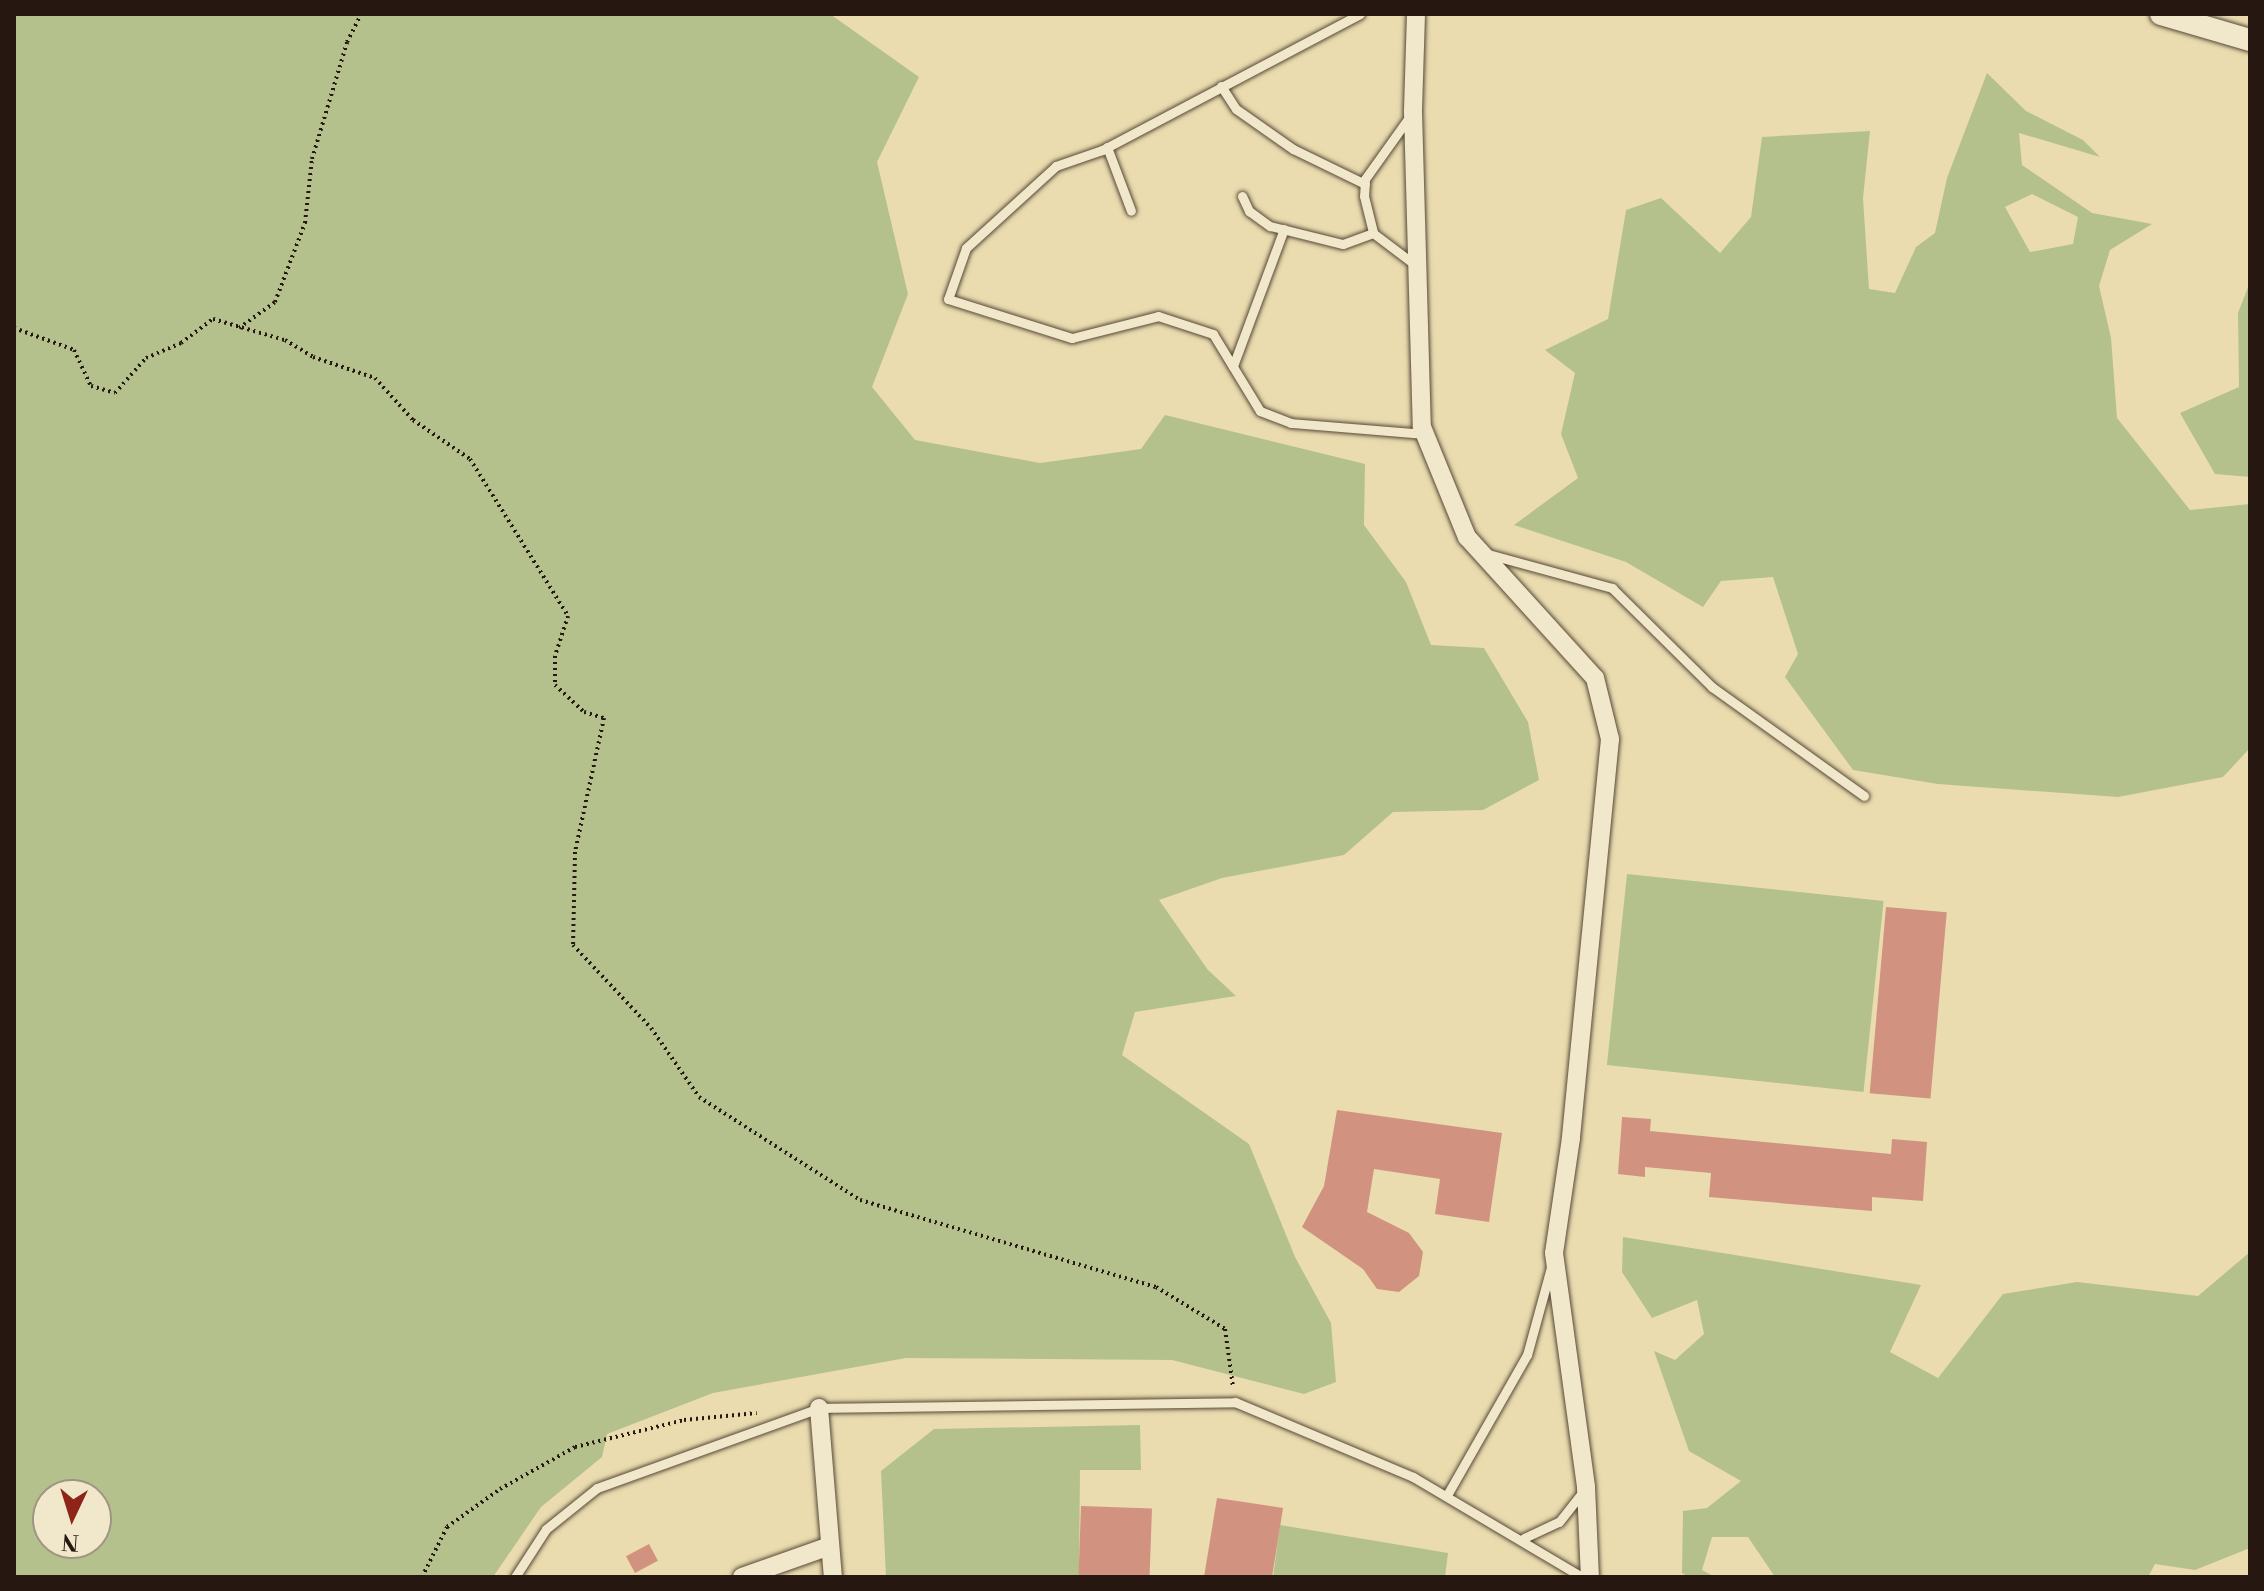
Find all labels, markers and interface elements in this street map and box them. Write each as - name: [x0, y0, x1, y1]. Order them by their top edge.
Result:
- north arrow: [32, 1479, 112, 1559]
- text: N: [61, 1527, 80, 1556]

